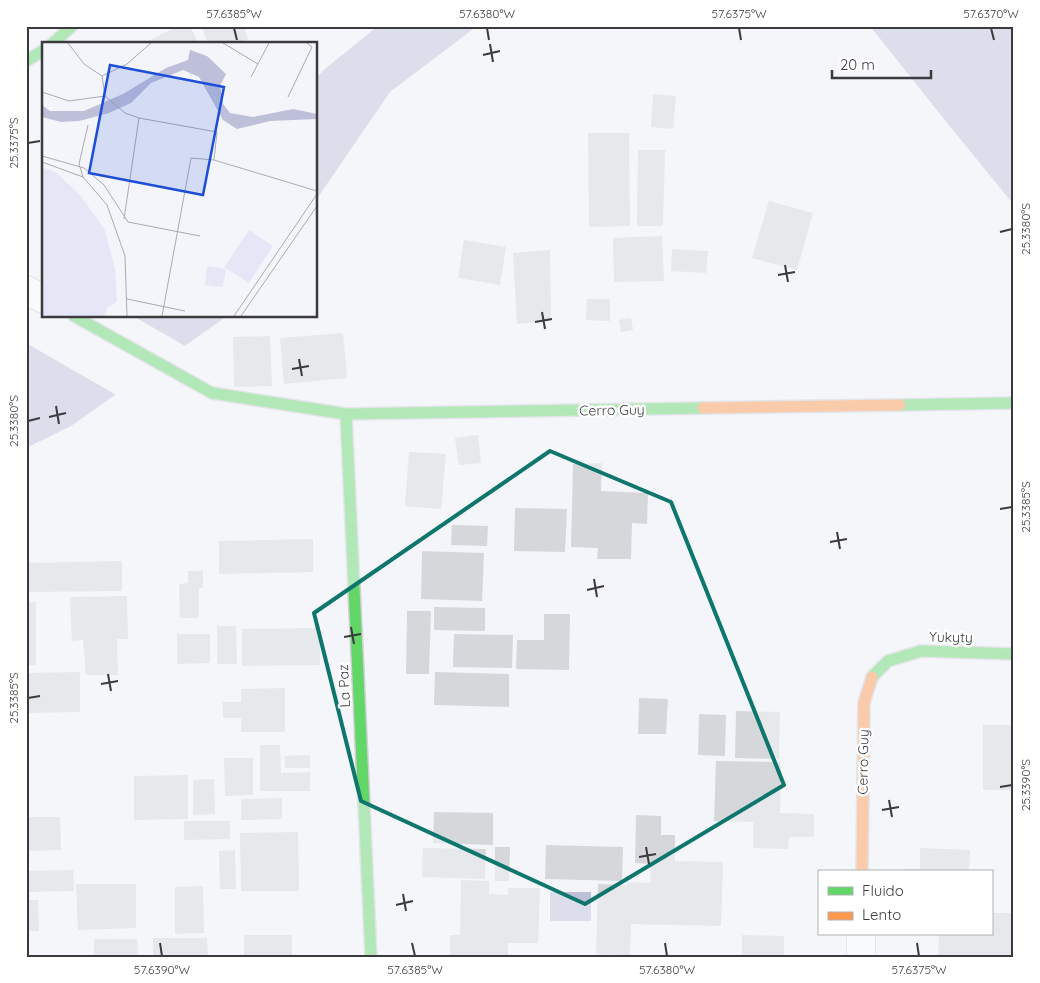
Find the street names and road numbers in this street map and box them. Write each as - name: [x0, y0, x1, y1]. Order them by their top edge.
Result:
- street label: Cerro Guy: [579, 400, 645, 420]
- street label: Yukyty: [929, 628, 973, 646]
- street label: La Paz: [334, 664, 354, 708]
- street label: Cerro Guy: [853, 729, 873, 795]

